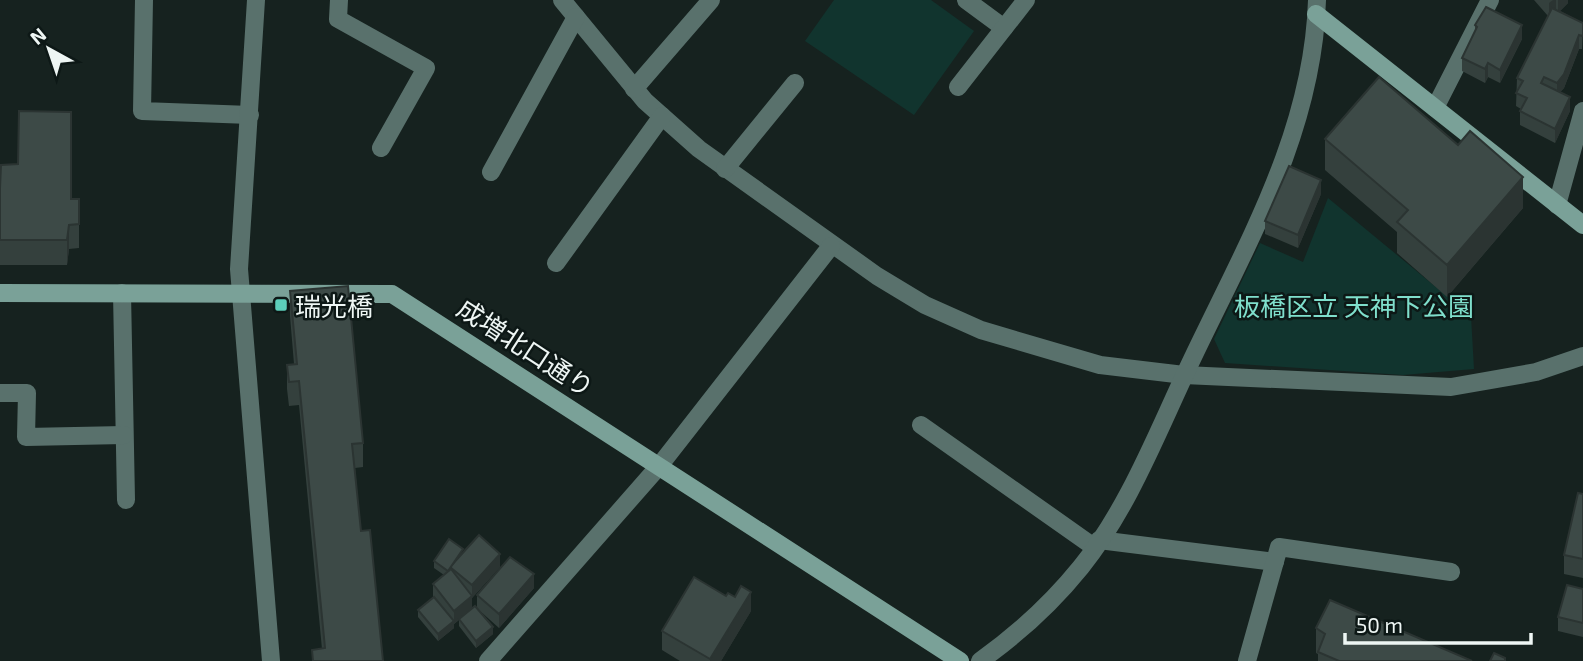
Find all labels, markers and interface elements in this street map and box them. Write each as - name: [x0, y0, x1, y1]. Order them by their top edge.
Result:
- north arrow: [14, 14, 84, 84]
- text: N: [25, 22, 50, 49]
- place label: 瑞光橋: [295, 290, 373, 321]
- park label: 板橋区立 天神下公園: [1234, 290, 1474, 321]
- street label: 成増北口通り: [452, 292, 600, 402]
- marker: 瑞光橋: [273, 297, 289, 313]
- scale bar: [1345, 602, 1530, 646]
- text: 50 m: [1356, 612, 1403, 637]

